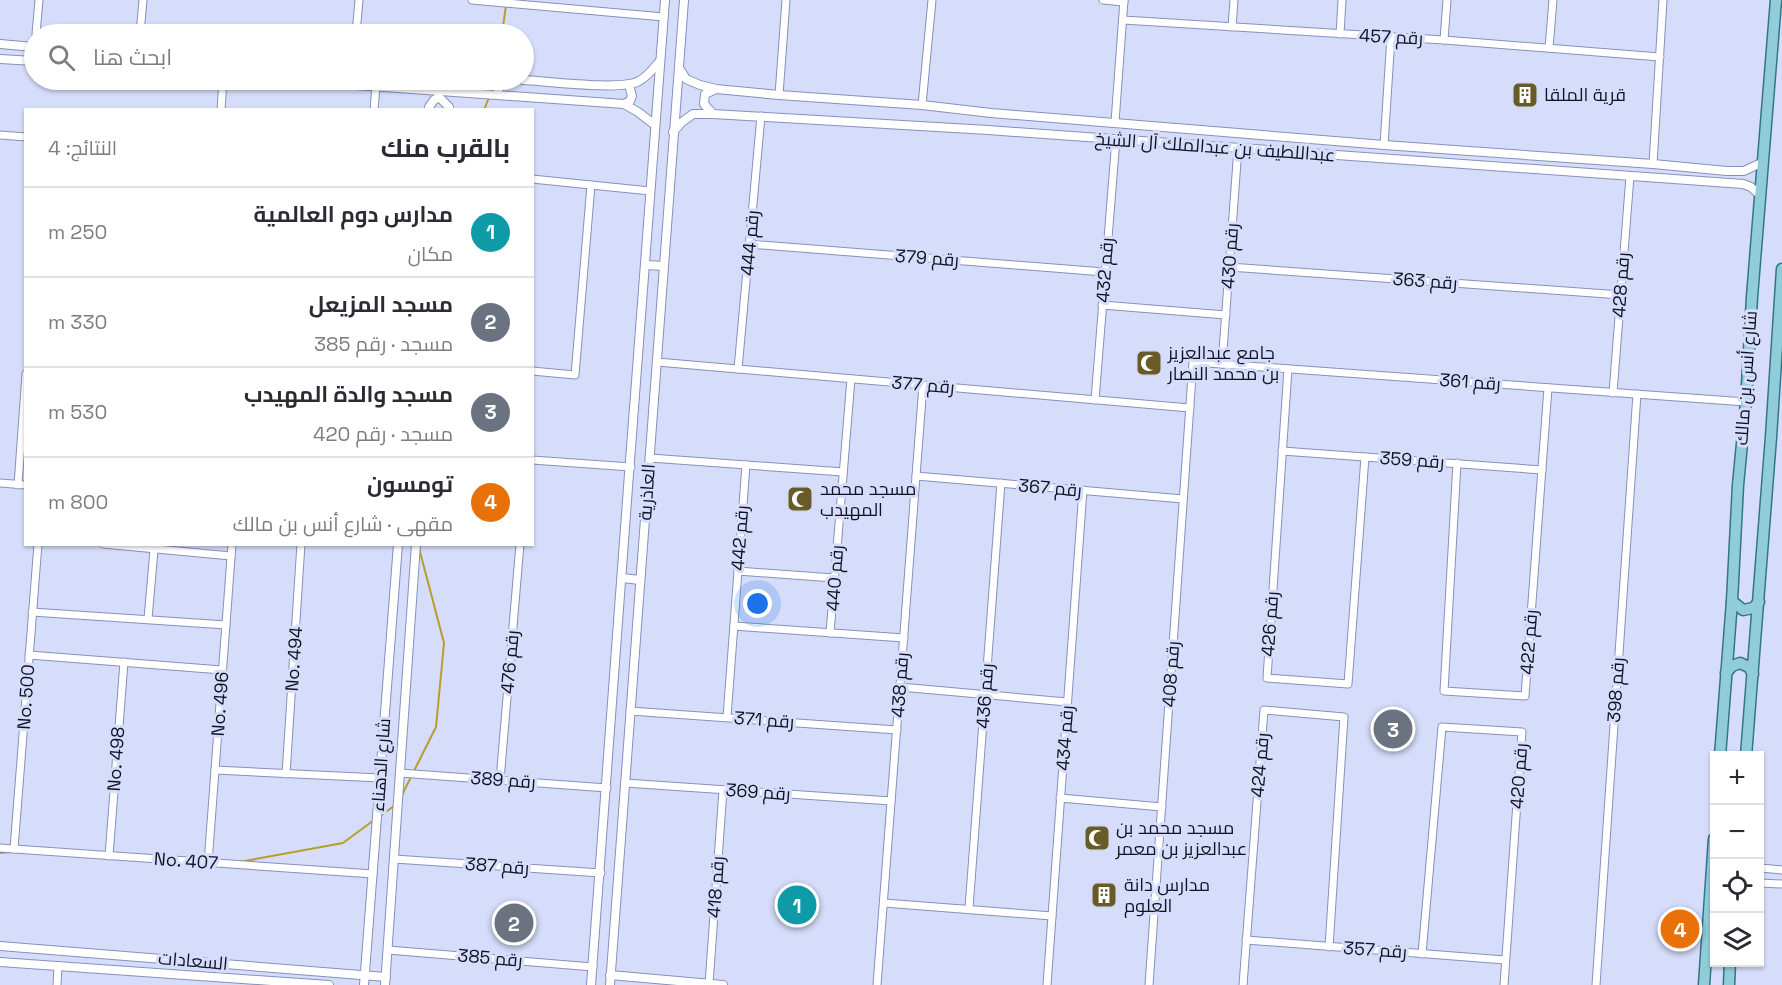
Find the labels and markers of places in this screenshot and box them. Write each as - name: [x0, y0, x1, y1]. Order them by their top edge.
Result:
- building icon: قرية الملقا: [1510, 80, 1540, 110]
- place label: قرية الملقا: [1544, 83, 1626, 106]
- place label: جامع عبدالعزيز بن محمد النصار: [1167, 341, 1279, 385]
- mosque icon: جامع عبدالعزيز بن محمد النصار: [1134, 348, 1164, 378]
- place label: مسجد محمد المهيدب: [820, 477, 916, 521]
- mosque icon: مسجد محمد المهيدب: [785, 484, 815, 514]
- pin: 3: [1374, 706, 1412, 752]
- place label: مسجد محمد بن عبدالعزيز بن معمر: [1115, 816, 1247, 860]
- mosque icon: مسجد محمد بن عبدالعزيز بن معمر: [1082, 823, 1112, 853]
- place label: مدارس دانة العلوم: [1124, 873, 1210, 918]
- building icon: مدارس دانة العلوم: [1089, 880, 1119, 910]
- pin: 1: [778, 882, 816, 928]
- pin: 2: [494, 900, 534, 946]
- pin: 4: [1660, 906, 1700, 952]

